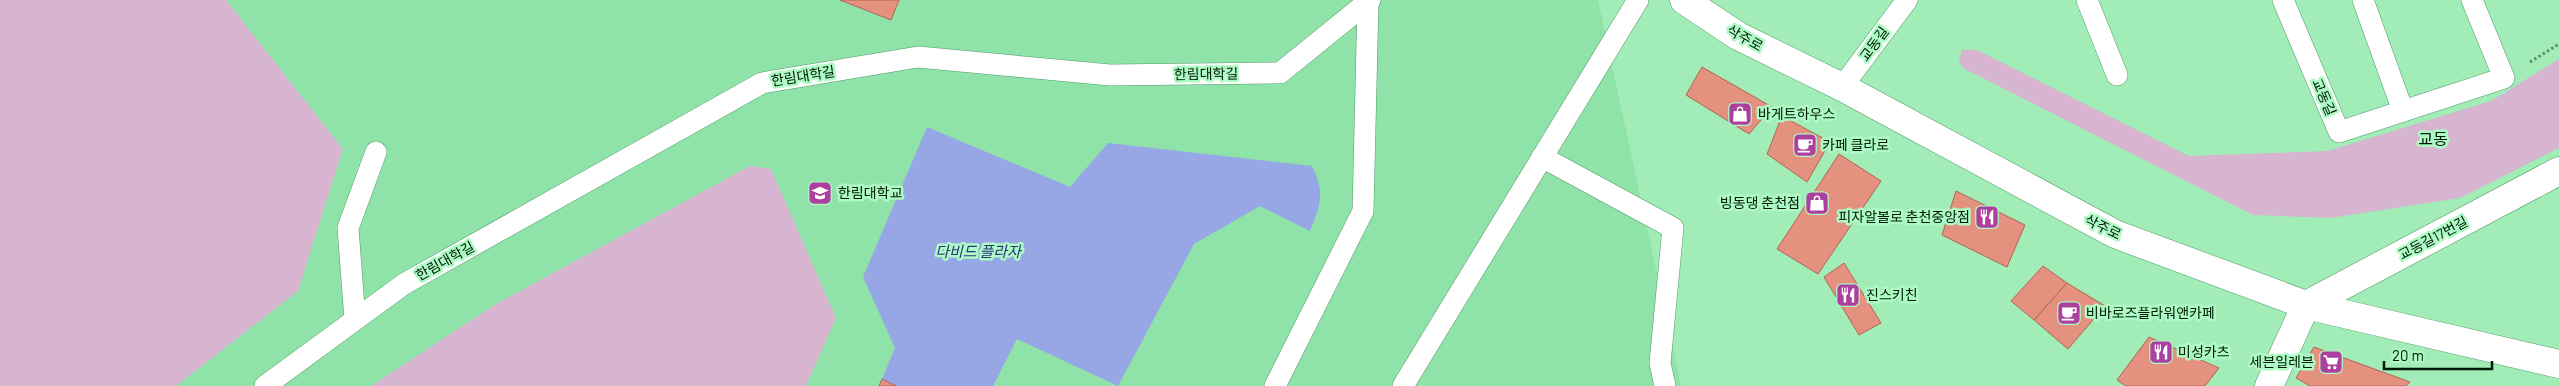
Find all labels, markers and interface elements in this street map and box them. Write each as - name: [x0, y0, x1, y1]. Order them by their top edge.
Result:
- street label: 삭주로: [1724, 21, 1766, 54]
- street label: 교동길: [1855, 23, 1892, 64]
- street label: 한림대학길: [770, 62, 836, 89]
- street label: 한림대학길: [1174, 64, 1238, 83]
- street label: 교동길: [2309, 76, 2340, 118]
- shop icon: 바게트하우스: [1727, 101, 1753, 127]
- place label: 바게트하우스: [1758, 105, 1835, 122]
- district label: 교동: [2418, 129, 2448, 148]
- cafe icon: 카페 클라로: [1792, 132, 1818, 158]
- place label: 카페 클라로: [1822, 136, 1889, 153]
- school or university icon: 한림대학교: [807, 180, 833, 206]
- place label: 한림대학교: [838, 184, 903, 201]
- shop icon: 빙동댕 춘천점: [1804, 190, 1830, 216]
- place label: 빙동댕 춘천점: [1720, 194, 1800, 211]
- restaurant icon: 피자알볼로 춘천중앙점: [1974, 204, 2000, 230]
- place label: 피자알볼로 춘천중앙점: [1838, 208, 1970, 225]
- street label: 삭주로: [2082, 210, 2124, 243]
- street label: 교동길17번길: [2395, 212, 2470, 263]
- street label: 한림대학길: [412, 238, 477, 284]
- water label: 다비드 플라자: [935, 242, 1023, 260]
- restaurant icon: 진스키친: [1835, 282, 1861, 308]
- place label: 진스키친: [1866, 286, 1918, 303]
- cafe icon: 비바로즈플라워앤카페: [2056, 300, 2082, 326]
- place label: 비바로즈플라워앤카페: [2086, 304, 2215, 321]
- scale bar: [2384, 338, 2492, 370]
- restaurant icon: 미성카츠: [2148, 339, 2174, 365]
- place label: 미성카츠: [2178, 343, 2230, 360]
- text: 20 m: [2392, 346, 2424, 364]
- supermarket icon: 세븐일레븐: [2318, 349, 2344, 375]
- place label: 세븐일레븐: [2250, 353, 2314, 370]

